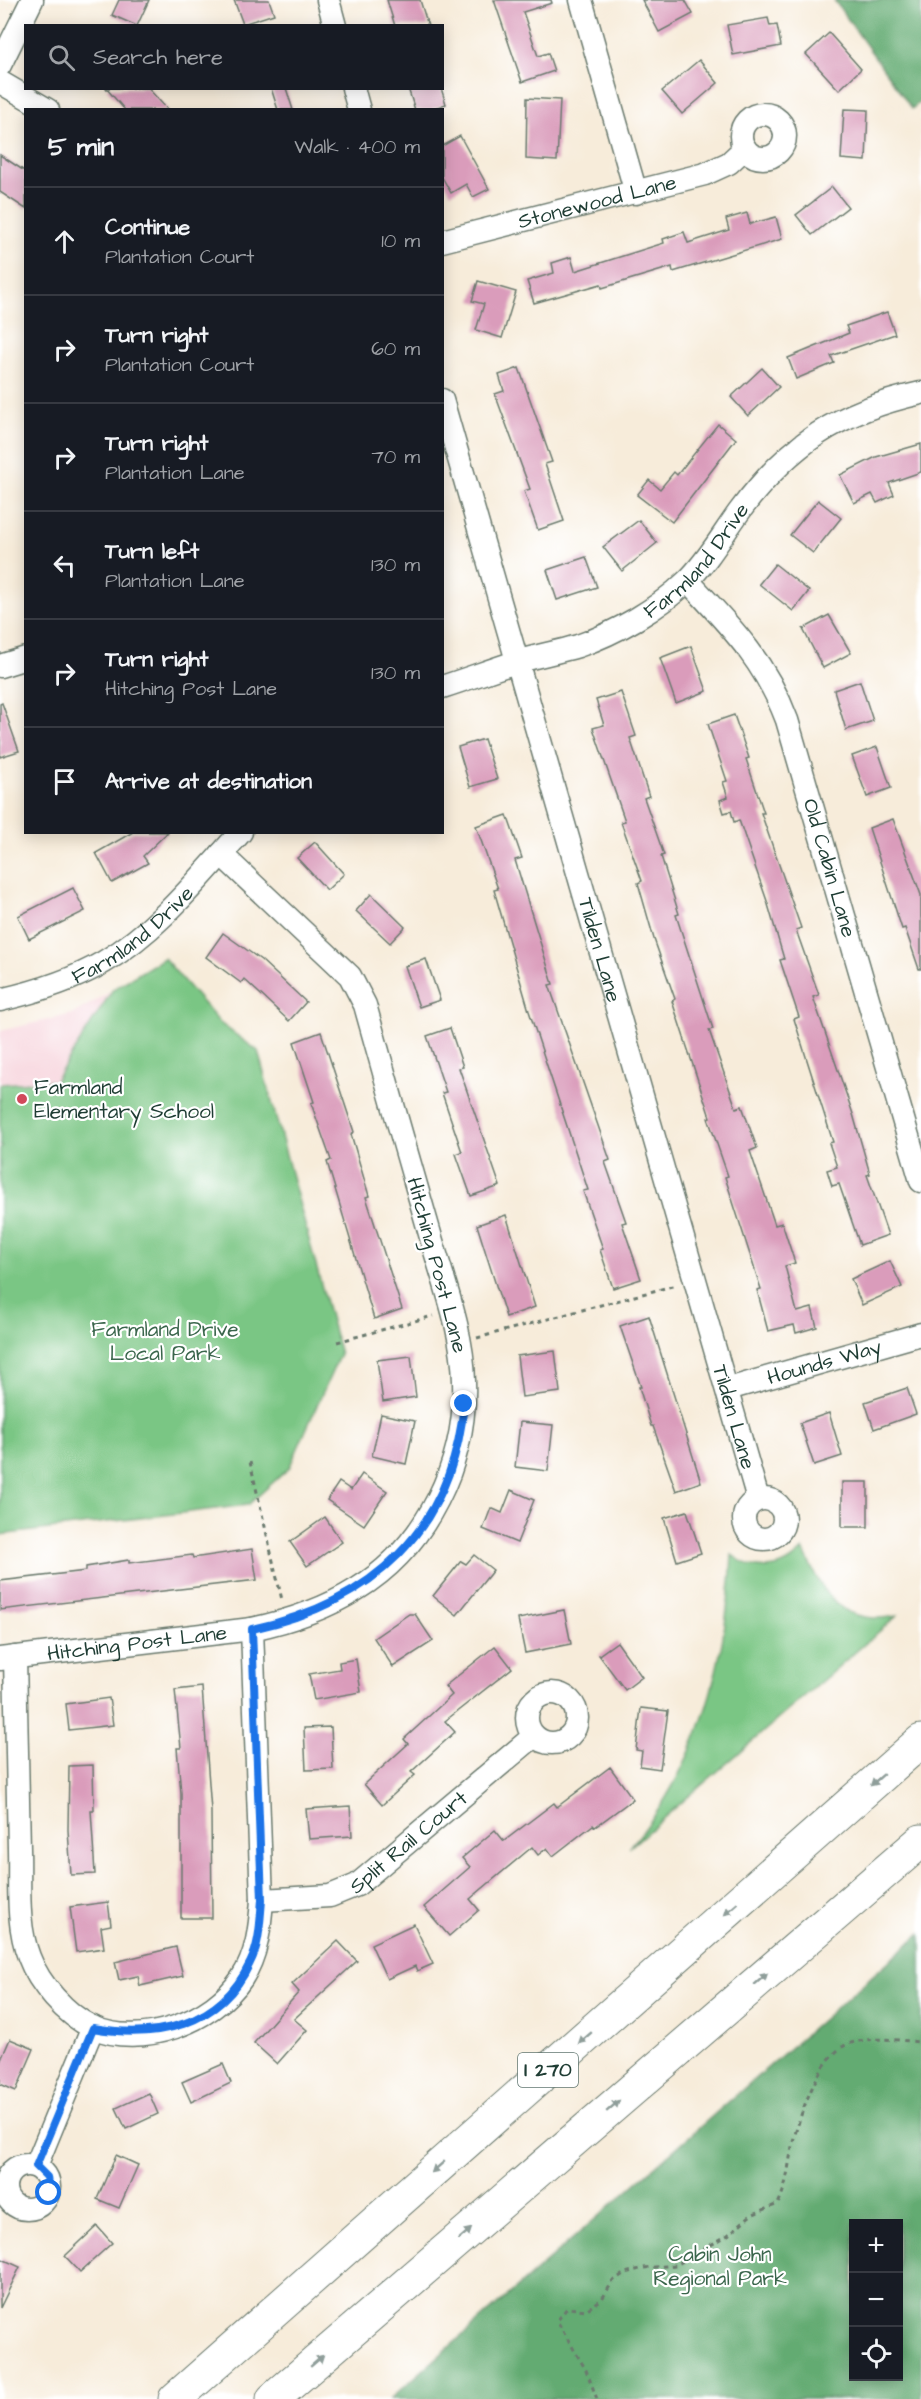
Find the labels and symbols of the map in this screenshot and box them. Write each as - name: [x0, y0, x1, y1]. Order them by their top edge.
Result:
- street label: Stonewood Lane: [515, 167, 679, 236]
- street label: Farmland Drive: [637, 497, 756, 625]
- street label: Old Cabin Lane: [796, 795, 864, 941]
- street label: Farmland Drive: [67, 879, 200, 991]
- street label: Tilden Lane: [571, 894, 629, 1006]
- place label: Farmland Elementary School: [34, 1073, 214, 1128]
- marker: Farmland Elementary School: [15, 1092, 29, 1106]
- street label: Hitching Post Lane: [398, 1174, 474, 1357]
- park label: Farmland Drive Local Park: [91, 1315, 239, 1368]
- street label: Hounds Way: [764, 1331, 886, 1392]
- street label: Tilden Lane: [706, 1361, 763, 1473]
- route end: [450, 1390, 476, 1416]
- street label: Hitching Post Lane: [46, 1618, 229, 1668]
- one-way arrow: [870, 1773, 885, 1786]
- street label: Split Rail Court: [343, 1783, 474, 1900]
- one-way arrow: [724, 1902, 739, 1915]
- one-way arrow: [753, 1973, 768, 1986]
- one-way arrow: [577, 2031, 592, 2045]
- road number: I 270: [518, 2053, 578, 2087]
- one-way arrow: [605, 2100, 621, 2113]
- one-way arrow: [431, 2160, 446, 2173]
- route start: [35, 2179, 61, 2205]
- one-way arrow: [457, 2227, 473, 2240]
- park label: Cabin John Regional Park: [653, 2240, 787, 2295]
- one-way arrow: [309, 2355, 324, 2368]

